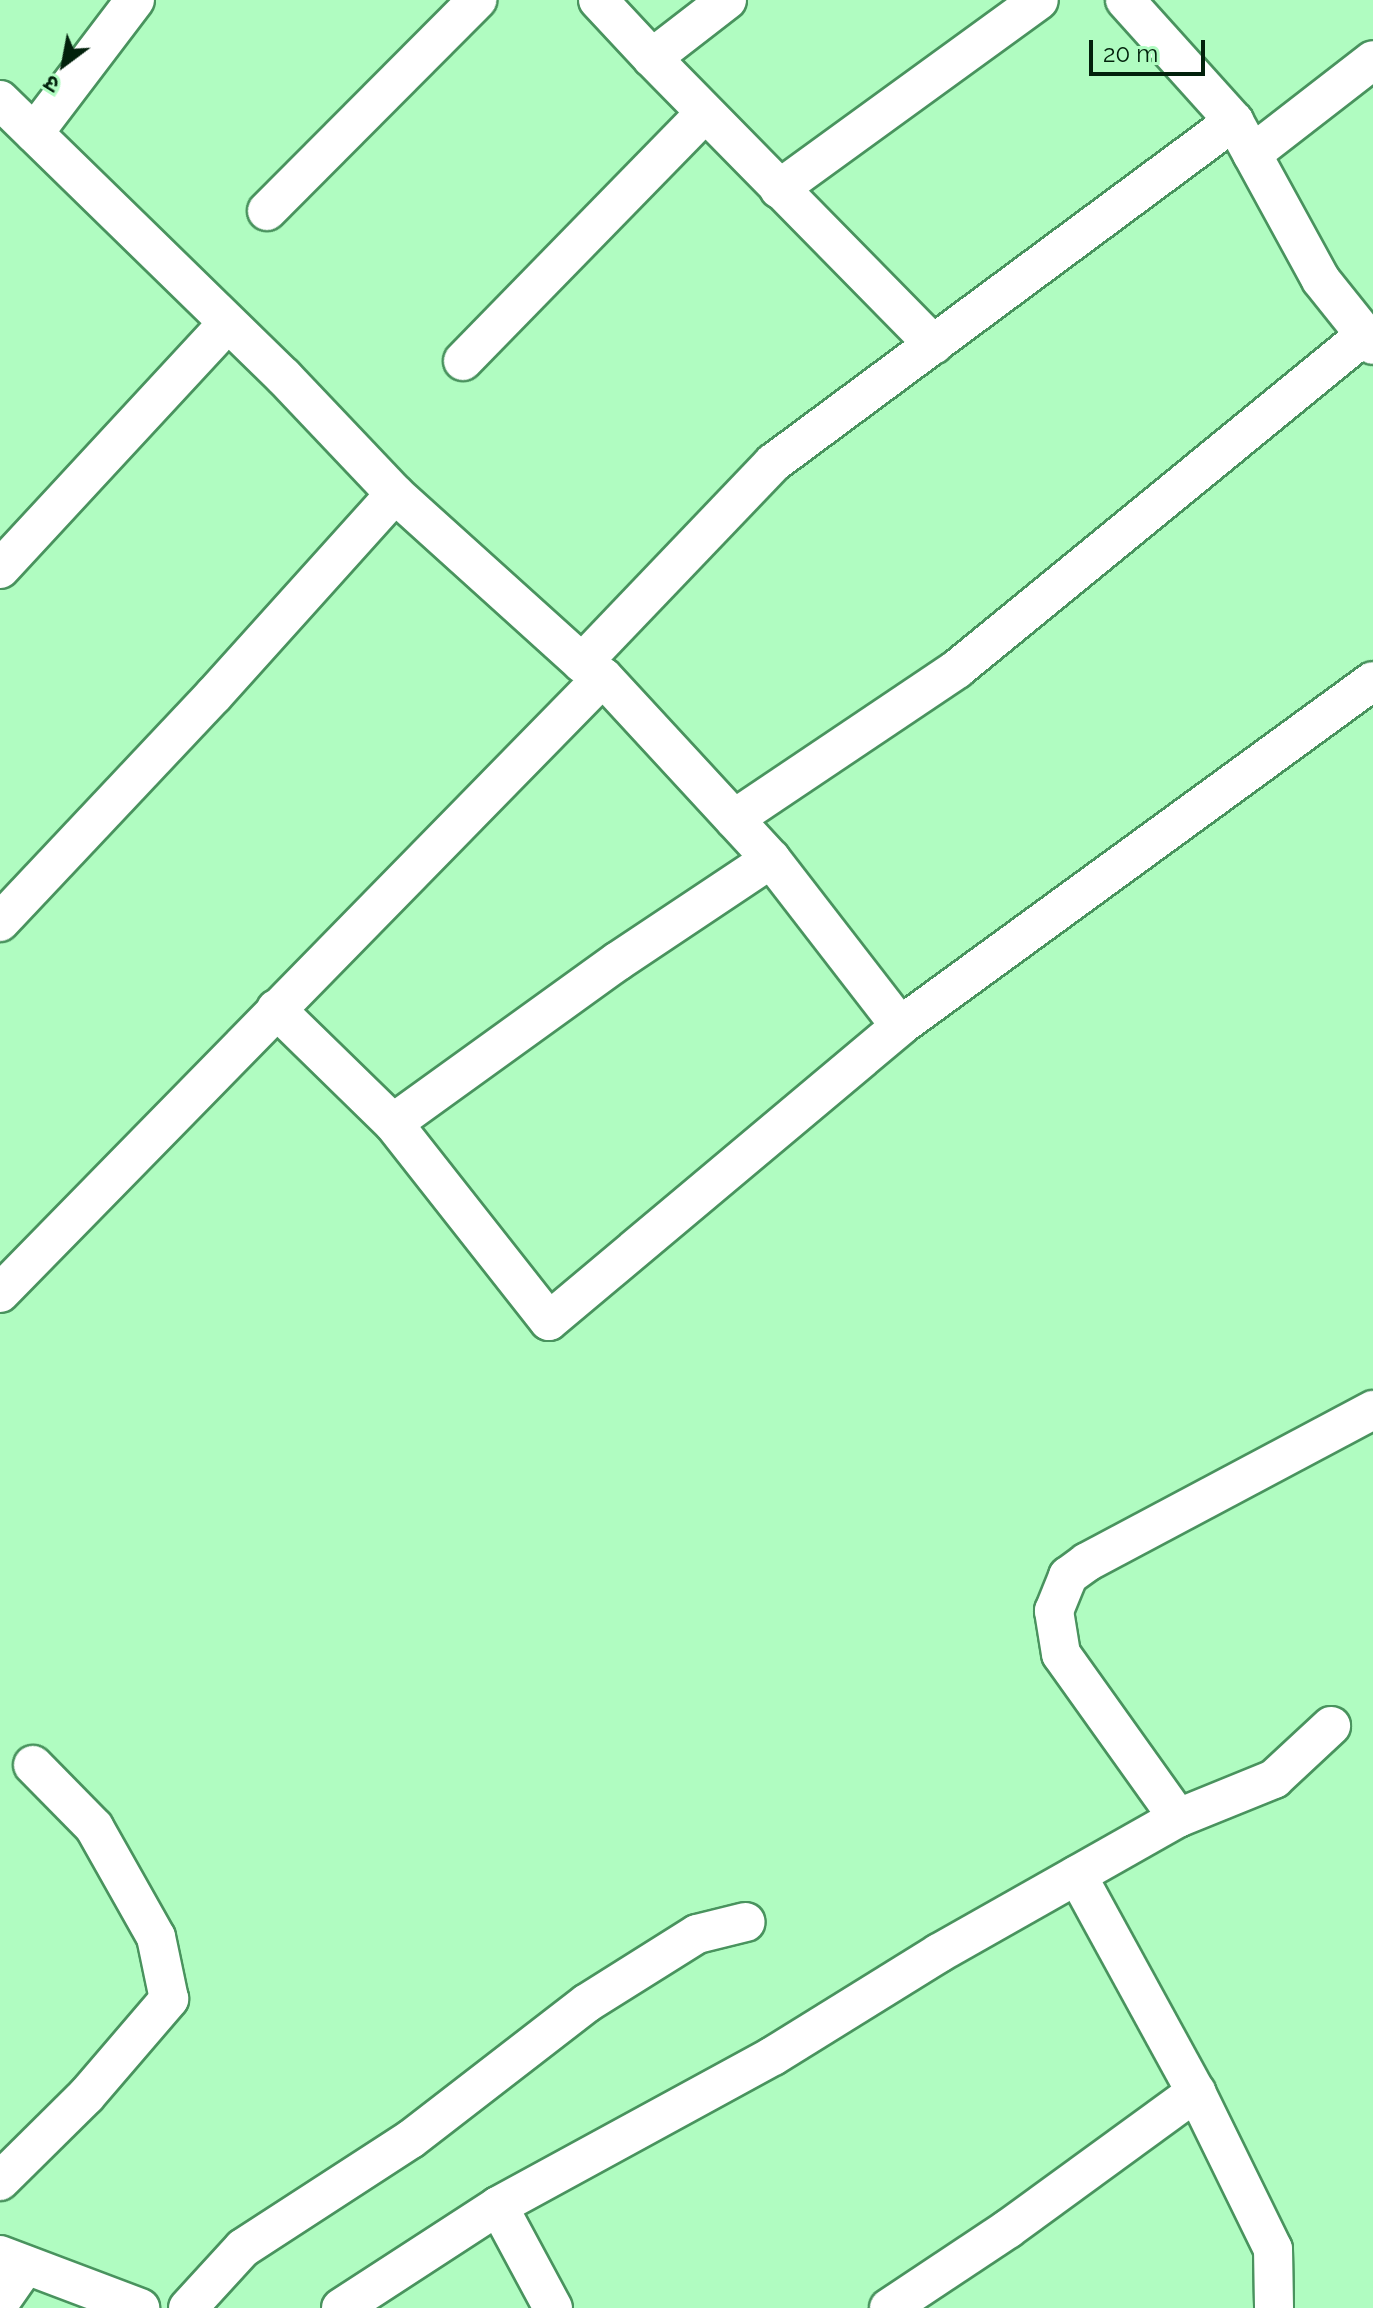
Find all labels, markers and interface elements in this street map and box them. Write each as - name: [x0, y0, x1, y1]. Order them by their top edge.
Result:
- north arrow: [24, 24, 104, 104]
- scale bar: [1093, 24, 1209, 74]
- text: 20 m: [1103, 39, 1158, 68]
- text: उ: [39, 70, 64, 99]

